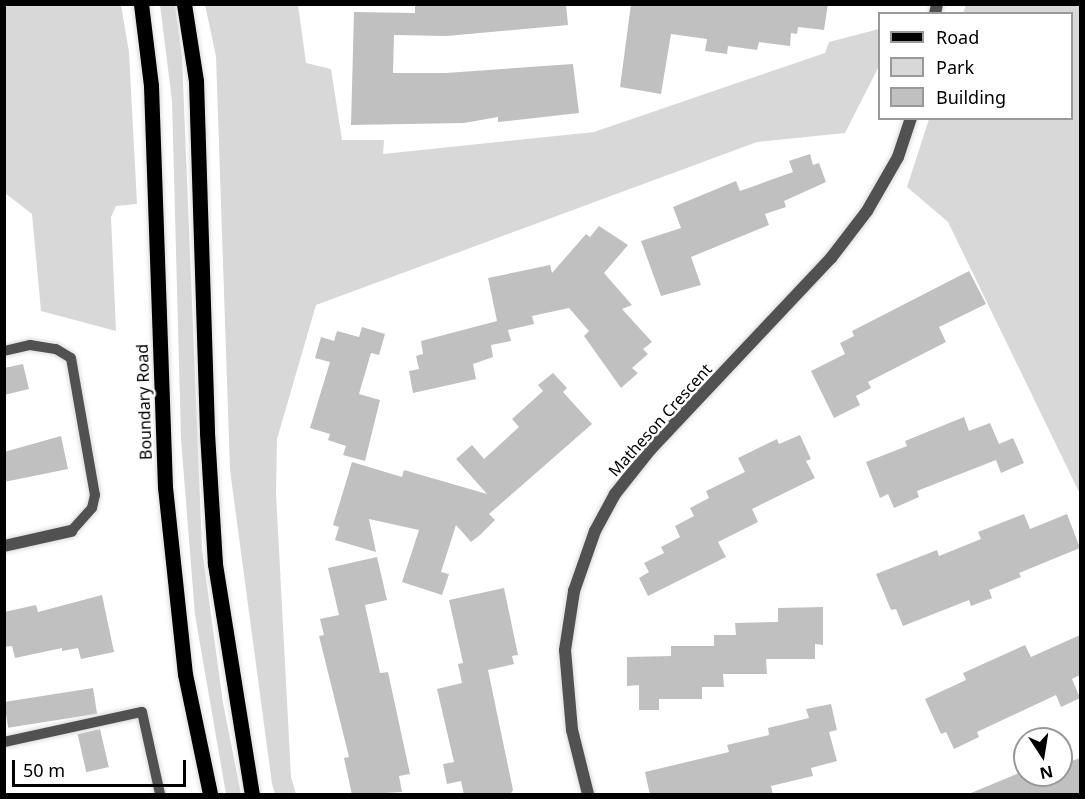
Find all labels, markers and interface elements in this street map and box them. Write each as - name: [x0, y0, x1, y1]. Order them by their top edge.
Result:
- legend: [878, 12, 1073, 120]
- text: Road: [936, 25, 979, 49]
- text: Park: [936, 55, 974, 79]
- text: Building: [936, 85, 1006, 109]
- street label: Boundary Road: [132, 344, 156, 460]
- street label: Matheson Crescent: [604, 360, 716, 480]
- north arrow: [1013, 727, 1073, 787]
- scale bar: [15, 748, 189, 786]
- text: 50 m: [23, 758, 65, 782]
- text: N: [1038, 761, 1055, 785]

